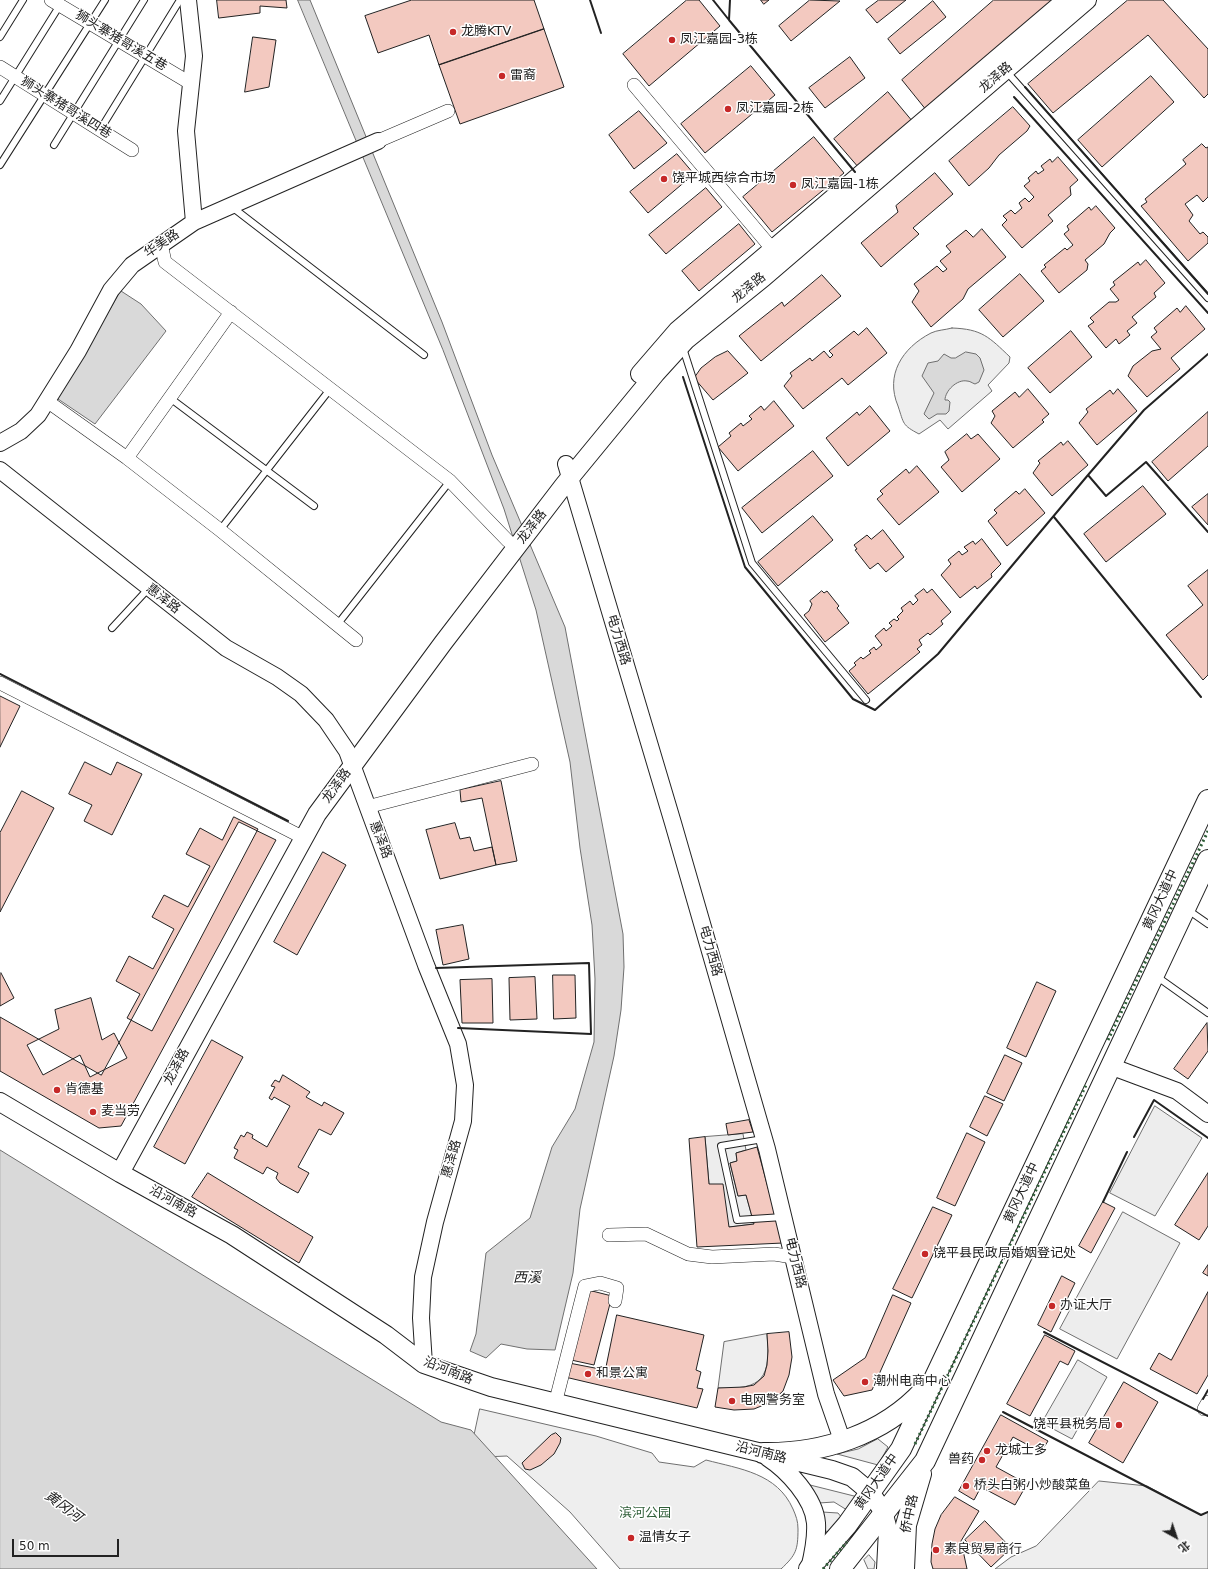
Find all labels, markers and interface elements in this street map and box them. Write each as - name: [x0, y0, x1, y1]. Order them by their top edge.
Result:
- street label: 狮头寨猪哥溪五巷: [72, 8, 170, 74]
- place label: 龙腾KTV: [461, 24, 511, 40]
- marker: 龙腾KTV: [448, 27, 458, 37]
- place label: 凤江嘉园-3栋: [680, 32, 758, 48]
- marker: 凤江嘉园-3栋: [667, 35, 677, 45]
- street label: 龙泽路: [976, 59, 1016, 97]
- place label: 雷裔: [510, 68, 536, 84]
- marker: 雷裔: [497, 71, 507, 81]
- street label: 狮头寨猪哥溪四巷: [18, 74, 114, 142]
- place label: 凤江嘉园-2栋: [736, 101, 814, 117]
- marker: 凤江嘉园-2栋: [723, 104, 733, 114]
- place label: 饶平城西综合市场: [672, 171, 776, 187]
- marker: 饶平城西综合市场: [659, 174, 669, 184]
- place label: 凤江嘉园-1栋: [801, 177, 879, 193]
- marker: 凤江嘉园-1栋: [788, 180, 798, 190]
- street label: 华美路: [141, 227, 183, 261]
- street label: 龙泽路: [729, 270, 769, 306]
- street label: 龙泽路: [514, 507, 550, 547]
- street label: 惠泽路: [143, 581, 183, 617]
- street label: 电力西路: [603, 613, 633, 667]
- street label: 龙泽路: [319, 766, 355, 806]
- street label: 惠泽路: [366, 819, 394, 861]
- street label: 黄冈大道中: [1140, 867, 1182, 933]
- street label: 电力西路: [695, 924, 725, 978]
- street label: 龙泽路: [161, 1046, 193, 1088]
- place label: 肯德基: [65, 1082, 104, 1098]
- marker: 肯德基: [52, 1085, 62, 1095]
- place label: 麦当劳: [101, 1104, 140, 1120]
- marker: 麦当劳: [88, 1107, 98, 1117]
- street label: 惠泽路: [439, 1138, 465, 1180]
- street label: 黄冈大道中: [1001, 1160, 1043, 1226]
- street label: 沿河南路: [146, 1183, 200, 1221]
- street label: 电力西路: [781, 1236, 809, 1290]
- place label: 饶平县民政局婚姻登记处: [933, 1246, 1076, 1262]
- marker: 饶平县民政局婚姻登记处: [920, 1249, 930, 1259]
- water label: 西溪: [513, 1270, 541, 1286]
- place label: 办证大厅: [1060, 1298, 1112, 1314]
- marker: 办证大厅: [1047, 1301, 1057, 1311]
- street label: 沿河南路: [421, 1354, 475, 1388]
- place label: 和景公寓: [596, 1366, 648, 1382]
- marker: 和景公寓: [583, 1369, 593, 1379]
- place label: 潮州电商中心: [873, 1374, 951, 1390]
- marker: 潮州电商中心: [860, 1377, 870, 1387]
- place label: 电网警务室: [740, 1393, 805, 1409]
- marker: 电网警务室: [727, 1396, 737, 1406]
- place label: 饶平县税务局: [1033, 1417, 1111, 1433]
- marker: 饶平县税务局: [1114, 1420, 1124, 1430]
- street label: 沿河南路: [734, 1439, 788, 1467]
- place label: 龙城士多: [995, 1443, 1047, 1459]
- marker: 龙城士多: [982, 1446, 992, 1456]
- street label: 黄冈大道中: [852, 1451, 902, 1513]
- place label: 兽药: [948, 1452, 974, 1468]
- marker: 兽药: [977, 1455, 987, 1465]
- place label: 桥头白粥小炒酸菜鱼: [974, 1478, 1091, 1494]
- marker: 桥头白粥小炒酸菜鱼: [961, 1481, 971, 1491]
- water label: 黄冈河: [41, 1488, 85, 1526]
- street label: 侨中路: [898, 1493, 922, 1535]
- park label: 滨河公园: [619, 1506, 671, 1522]
- north arrow: [1156, 1517, 1196, 1557]
- place label: 温情女子: [639, 1530, 691, 1546]
- scale bar: [14, 1531, 121, 1557]
- marker: 温情女子: [626, 1533, 636, 1543]
- text: 北: [1176, 1538, 1192, 1555]
- text: 50 m: [19, 1539, 50, 1553]
- place label: 素良贸易商行: [944, 1542, 1022, 1558]
- marker: 素良贸易商行: [931, 1545, 941, 1555]

